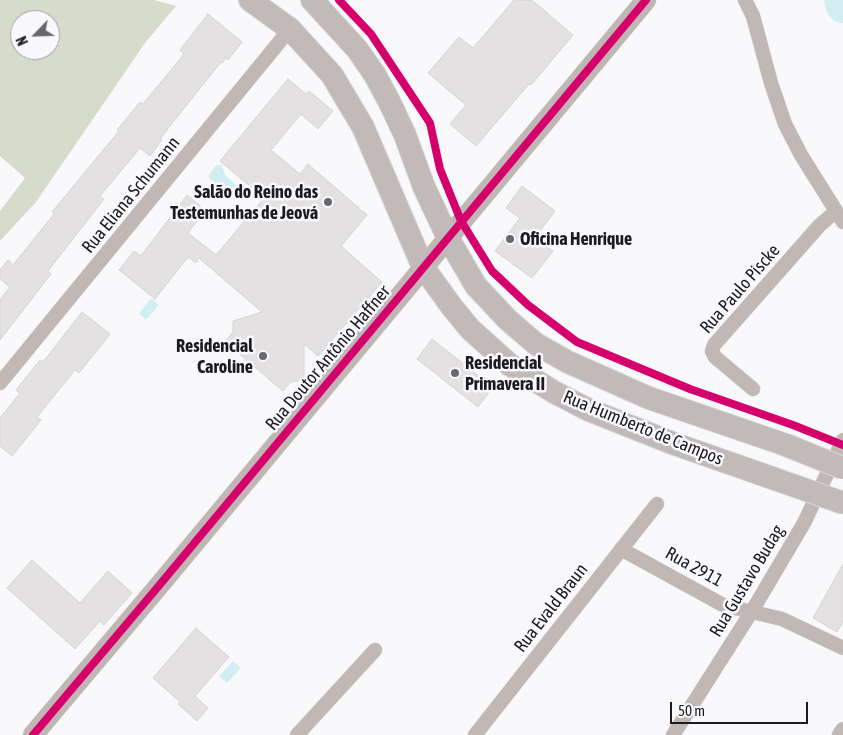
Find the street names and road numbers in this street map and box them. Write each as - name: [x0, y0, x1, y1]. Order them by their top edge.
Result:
- street label: Rua Eliana Schumann: [77, 132, 185, 258]
- street label: Rua Paulo Piscke: [695, 240, 785, 338]
- street label: Rua Doutor Antônio Haffner: [261, 281, 395, 435]
- street label: Rua Humberto de Campos: [560, 386, 726, 470]
- street label: Rua Gustavo Budag: [705, 521, 789, 641]
- street label: Rua 2911: [661, 542, 727, 592]
- street label: Rua Evald Braun: [510, 559, 592, 657]

